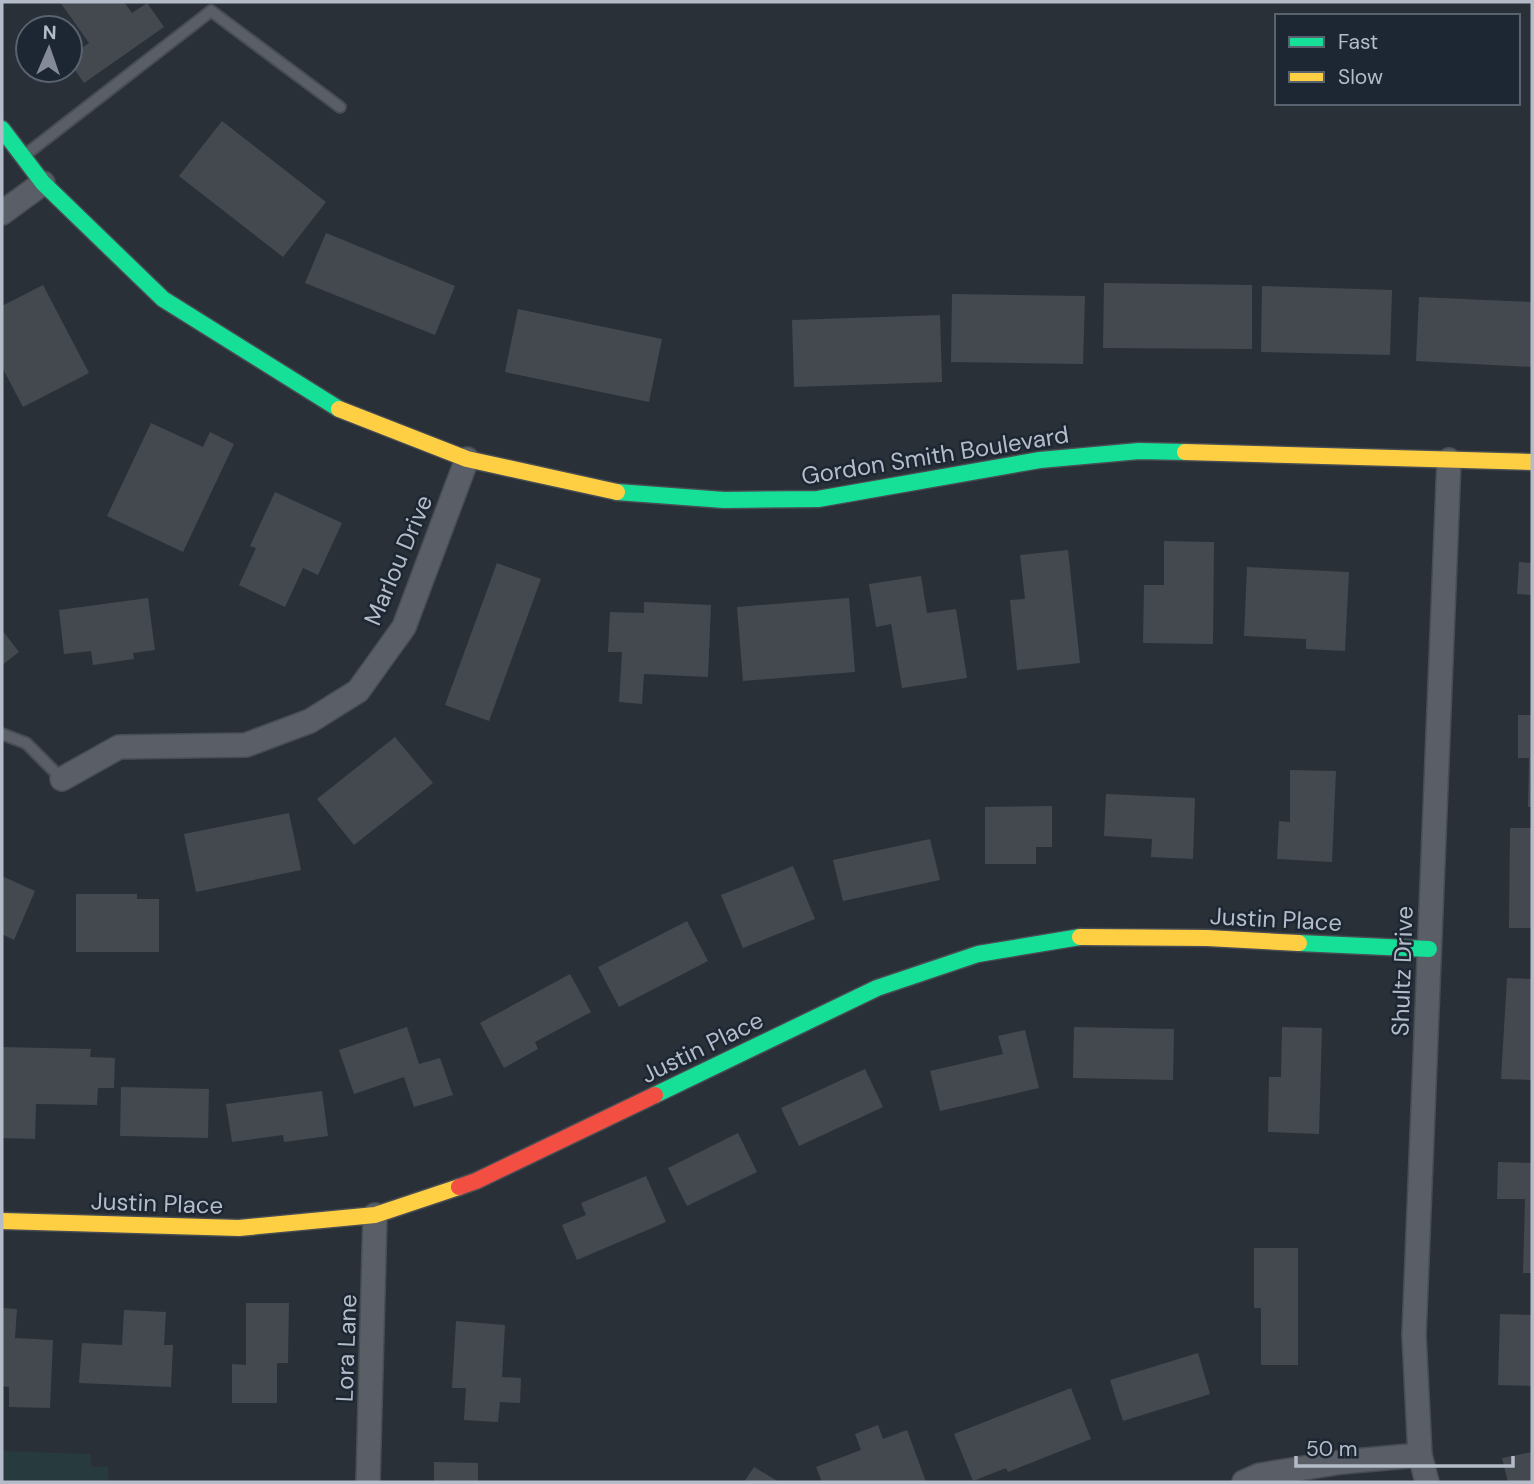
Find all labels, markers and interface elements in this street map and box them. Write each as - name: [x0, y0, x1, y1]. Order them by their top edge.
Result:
- north arrow: [14, 14, 84, 84]
- legend: [1275, 14, 1520, 105]
- text: N: [42, 20, 57, 45]
- text: Fast: [1338, 28, 1378, 56]
- text: Slow: [1338, 63, 1383, 91]
- street label: Gordon Smith Boulevard: [799, 419, 1071, 491]
- street label: Marlou Drive: [357, 490, 439, 630]
- street label: Justin Place: [1209, 900, 1343, 938]
- street label: Shultz Drive: [1384, 905, 1420, 1037]
- street label: Justin Place: [636, 1004, 768, 1090]
- street label: Justin Place: [90, 1185, 224, 1221]
- street label: Lora Lane: [329, 1294, 363, 1402]
- scale bar: [1296, 1424, 1513, 1468]
- text: 50 m: [1306, 1435, 1357, 1463]

